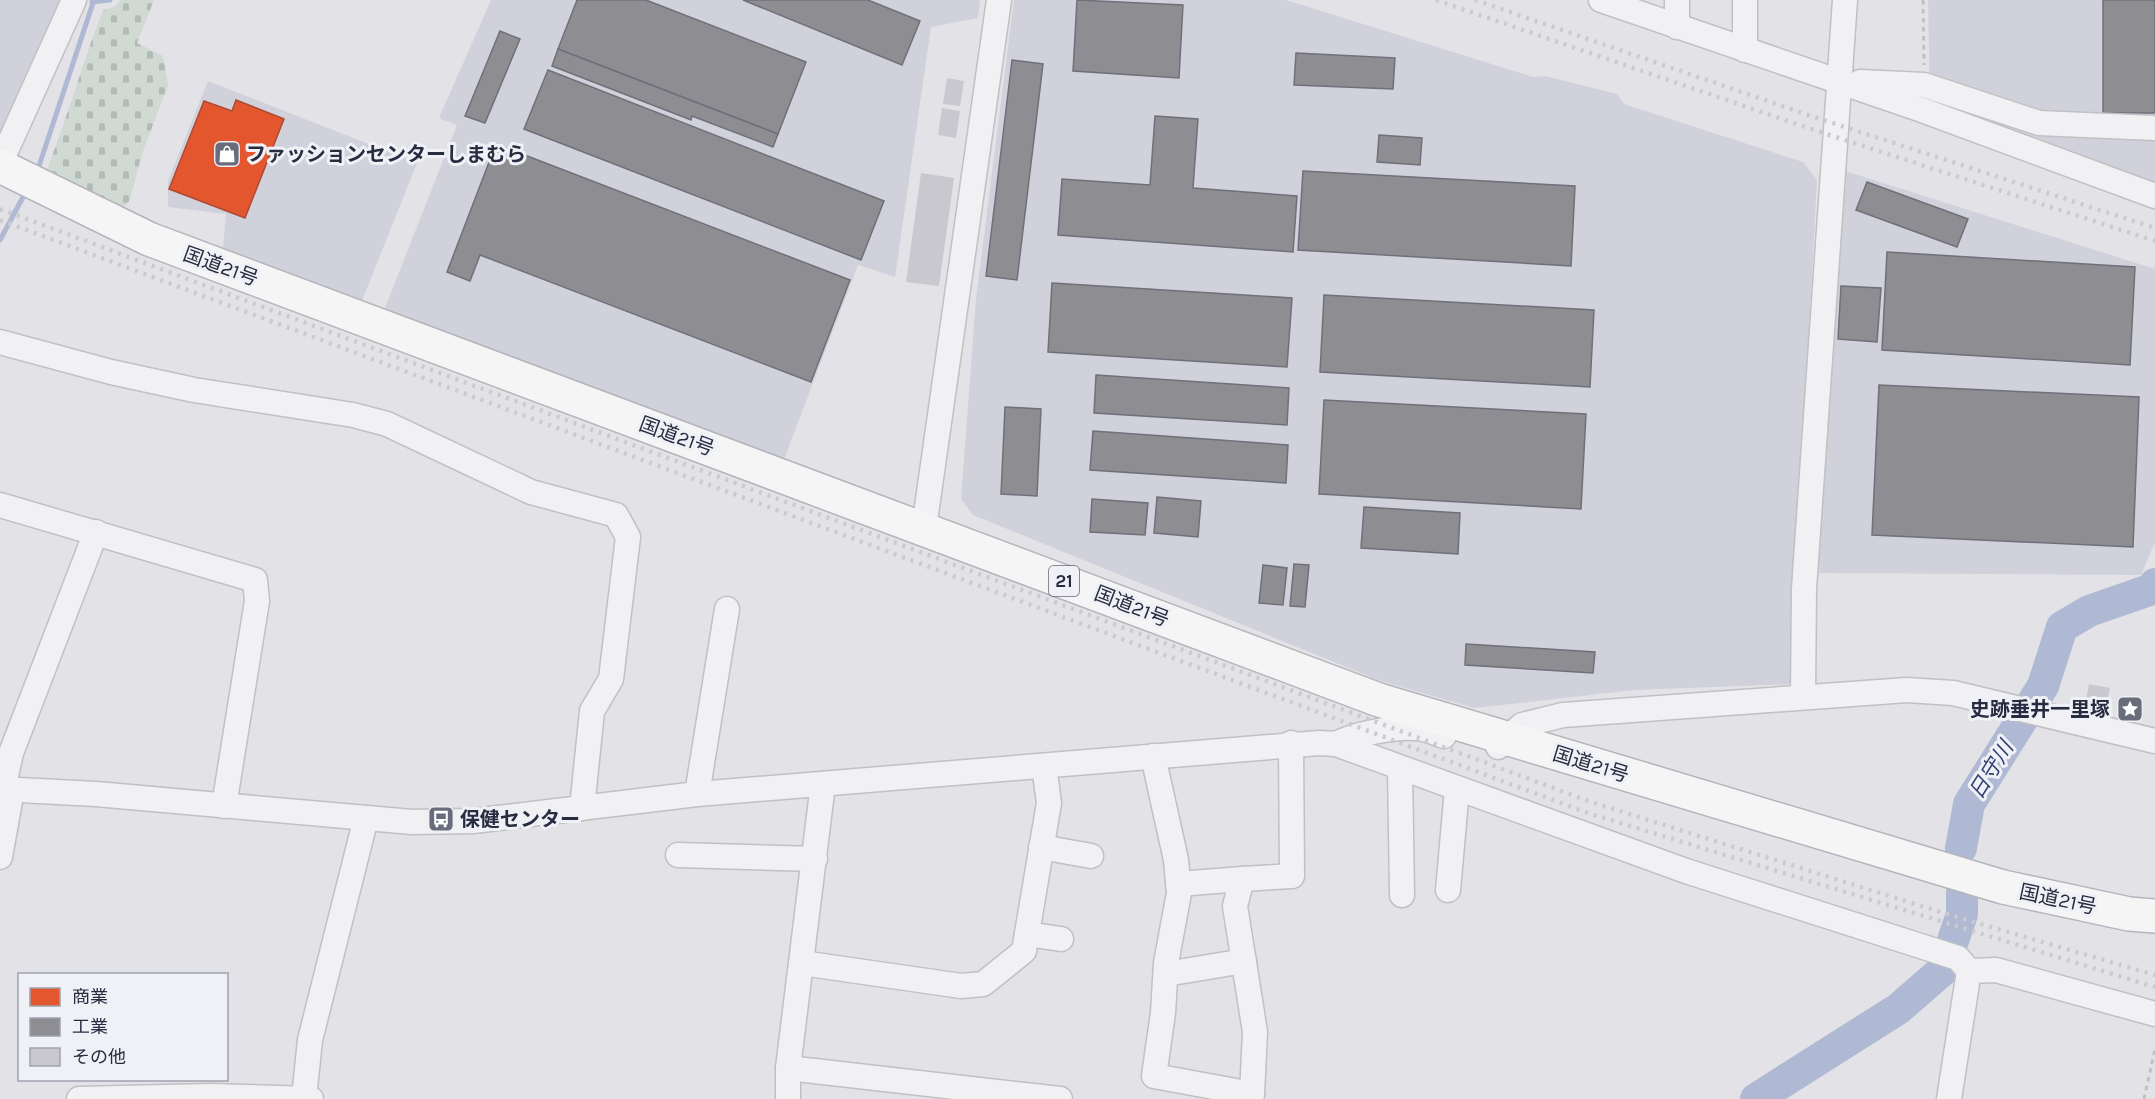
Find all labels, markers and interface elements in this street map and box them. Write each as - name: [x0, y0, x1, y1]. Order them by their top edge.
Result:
- shop icon: ファッションセンターしまむら: [212, 139, 242, 169]
- place label: ファッションセンターしまむら: [246, 143, 526, 166]
- street label: 国道21号: [180, 242, 262, 291]
- street label: 国道21号: [636, 412, 718, 461]
- road number: 21: [1049, 566, 1079, 596]
- street label: 国道21号: [1091, 582, 1172, 631]
- place icon: 史跡垂井一里塚: [2115, 694, 2145, 724]
- place label: 史跡垂井一里塚: [1970, 698, 2110, 721]
- water label: 日守川: [1964, 735, 2019, 803]
- street label: 国道21号: [1550, 742, 1632, 787]
- bus stop icon: 保健センター: [426, 804, 456, 834]
- place label: 保健センター: [460, 808, 580, 831]
- street label: 国道21号: [2017, 880, 2099, 919]
- legend: [18, 973, 228, 1081]
- text: 商業: [72, 986, 108, 1008]
- text: 工業: [72, 1016, 108, 1038]
- text: その他: [72, 1046, 126, 1068]

